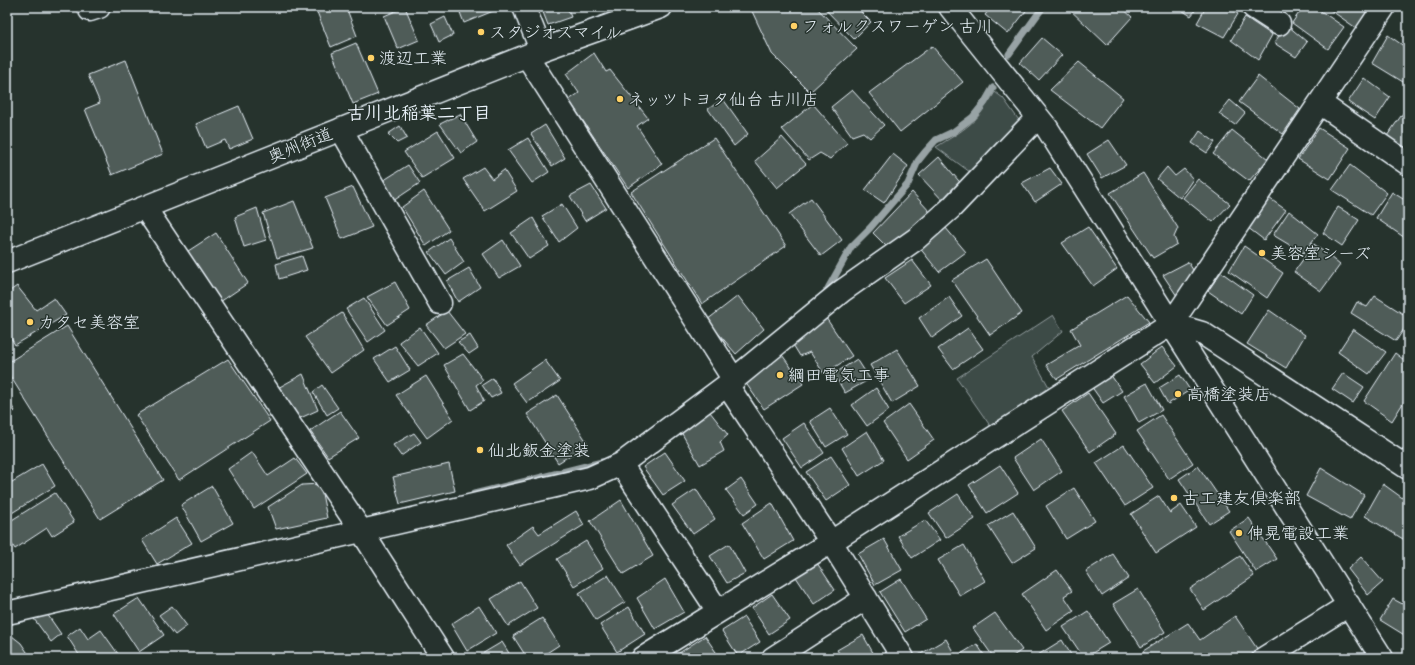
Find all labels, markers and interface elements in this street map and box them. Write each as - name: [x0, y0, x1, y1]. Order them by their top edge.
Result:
- place label: フォルクスワーゲン 古川: [802, 16, 993, 37]
- marker: フォルクスワーゲン 古川: [789, 21, 799, 31]
- place label: スタジオスマイル: [489, 22, 622, 43]
- marker: スタジオスマイル: [476, 27, 486, 37]
- place label: 渡辺工業: [379, 48, 447, 69]
- marker: 渡辺工業: [366, 53, 376, 63]
- place label: ネッツトヨタ仙台 古川店: [628, 89, 818, 110]
- marker: ネッツトヨタ仙台 古川店: [615, 94, 625, 104]
- district label: 古川北稲葉二丁目: [347, 102, 491, 124]
- street label: 奥州街道: [265, 123, 336, 168]
- place label: 美容室シーズ: [1270, 243, 1371, 264]
- marker: 美容室シーズ: [1257, 248, 1267, 258]
- place label: カタセ美容室: [38, 312, 140, 333]
- marker: カタセ美容室: [25, 317, 35, 327]
- place label: 綱田電気工事: [788, 365, 890, 386]
- marker: 綱田電気工事: [775, 370, 785, 380]
- place label: 高橋塗装店: [1186, 384, 1271, 405]
- marker: 高橋塗装店: [1173, 389, 1183, 399]
- place label: 仙北鈑金塗装: [488, 440, 590, 461]
- marker: 仙北鈑金塗装: [475, 445, 485, 455]
- place label: 古工建友倶楽部: [1182, 488, 1301, 509]
- marker: 古工建友倶楽部: [1169, 493, 1179, 503]
- place label: 伸晃電設工業: [1247, 523, 1349, 544]
- marker: 伸晃電設工業: [1234, 528, 1244, 538]

